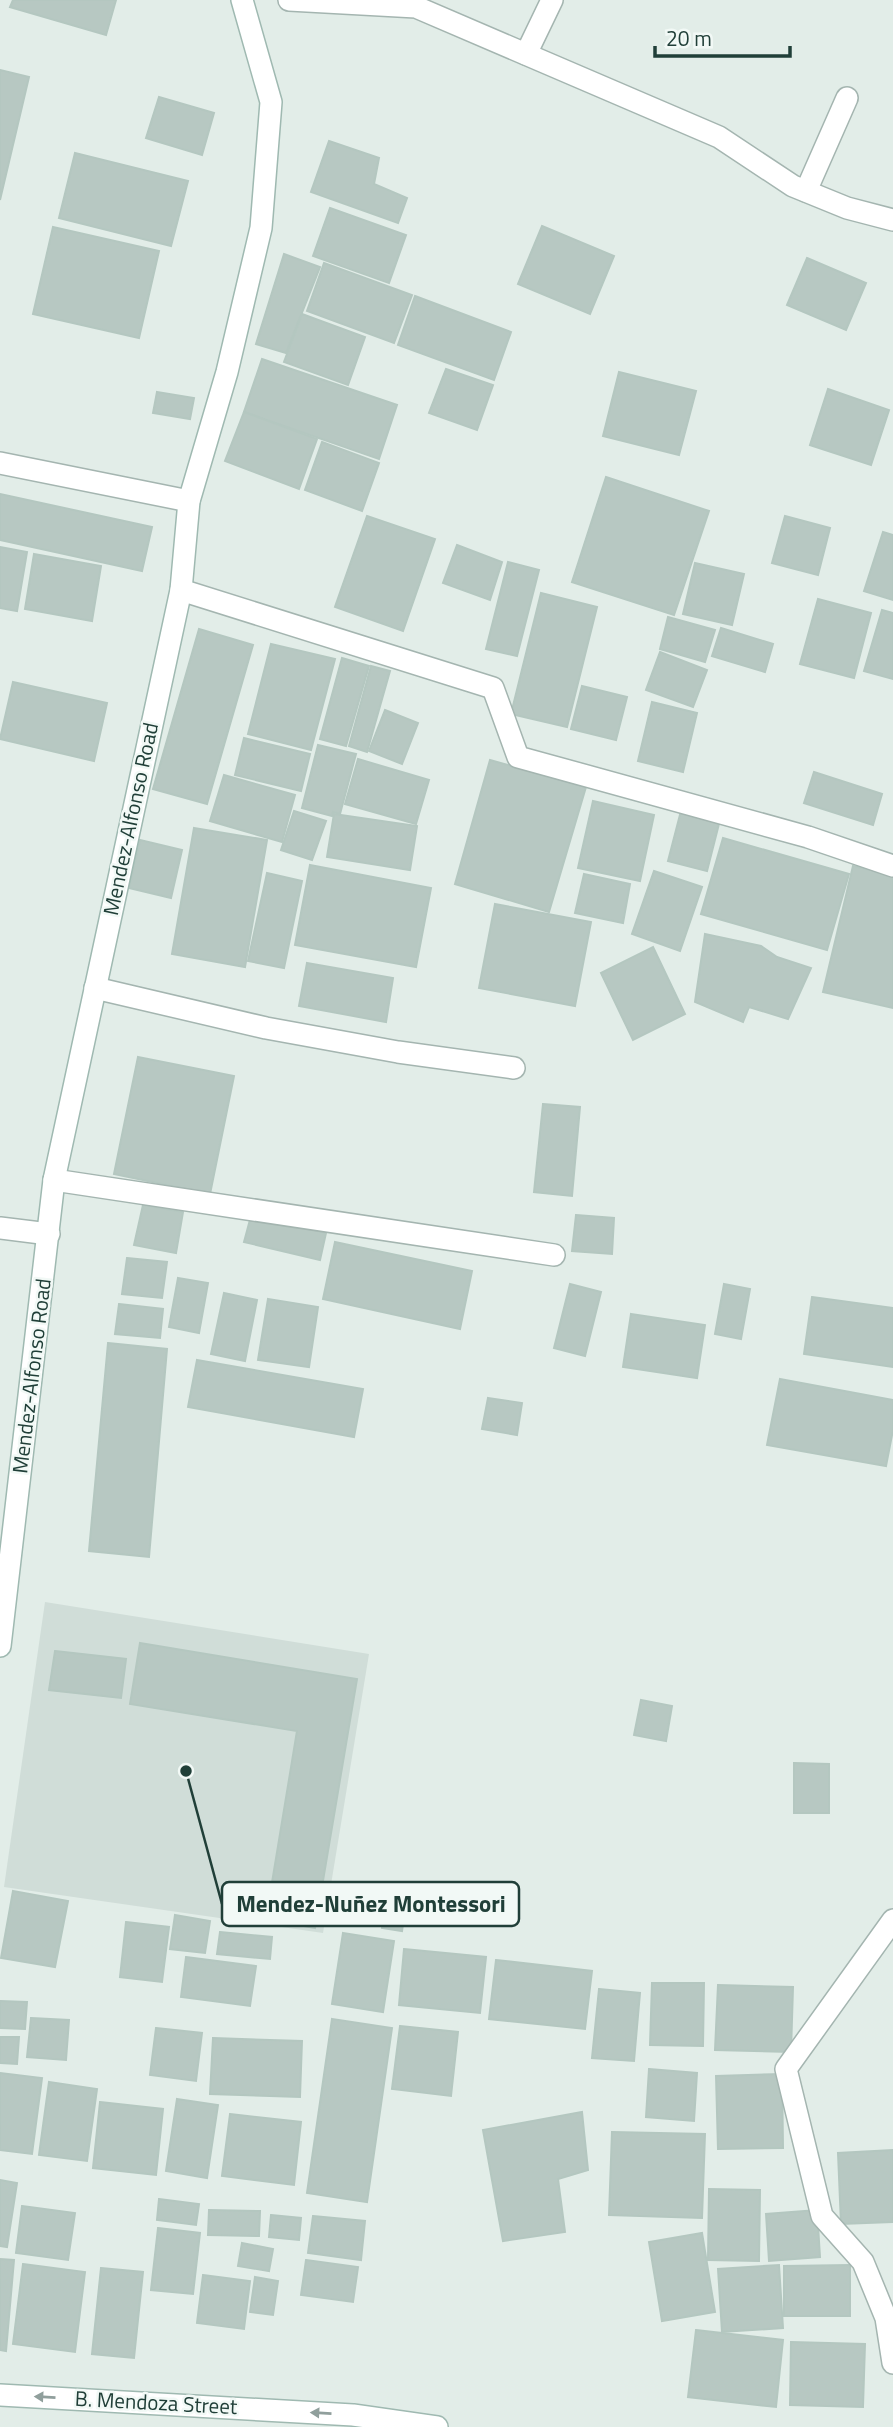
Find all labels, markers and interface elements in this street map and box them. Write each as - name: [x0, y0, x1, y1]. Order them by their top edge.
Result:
- scale bar: [655, 14, 790, 58]
- text: 20 m: [666, 22, 712, 54]
- street label: Mendez-Alfonso Road: [94, 719, 166, 918]
- street label: Mendez-Alfonso Road: [3, 1276, 59, 1475]
- callout: Mendez-Nuñez Montessori: [222, 1882, 519, 1926]
- text: Mendez-Nuñez Montessori: [236, 1886, 506, 1921]
- street label: B. Mendoza Street: [74, 2382, 239, 2422]
- one-way arrow: [33, 2391, 55, 2402]
- one-way arrow: [310, 2407, 332, 2418]

